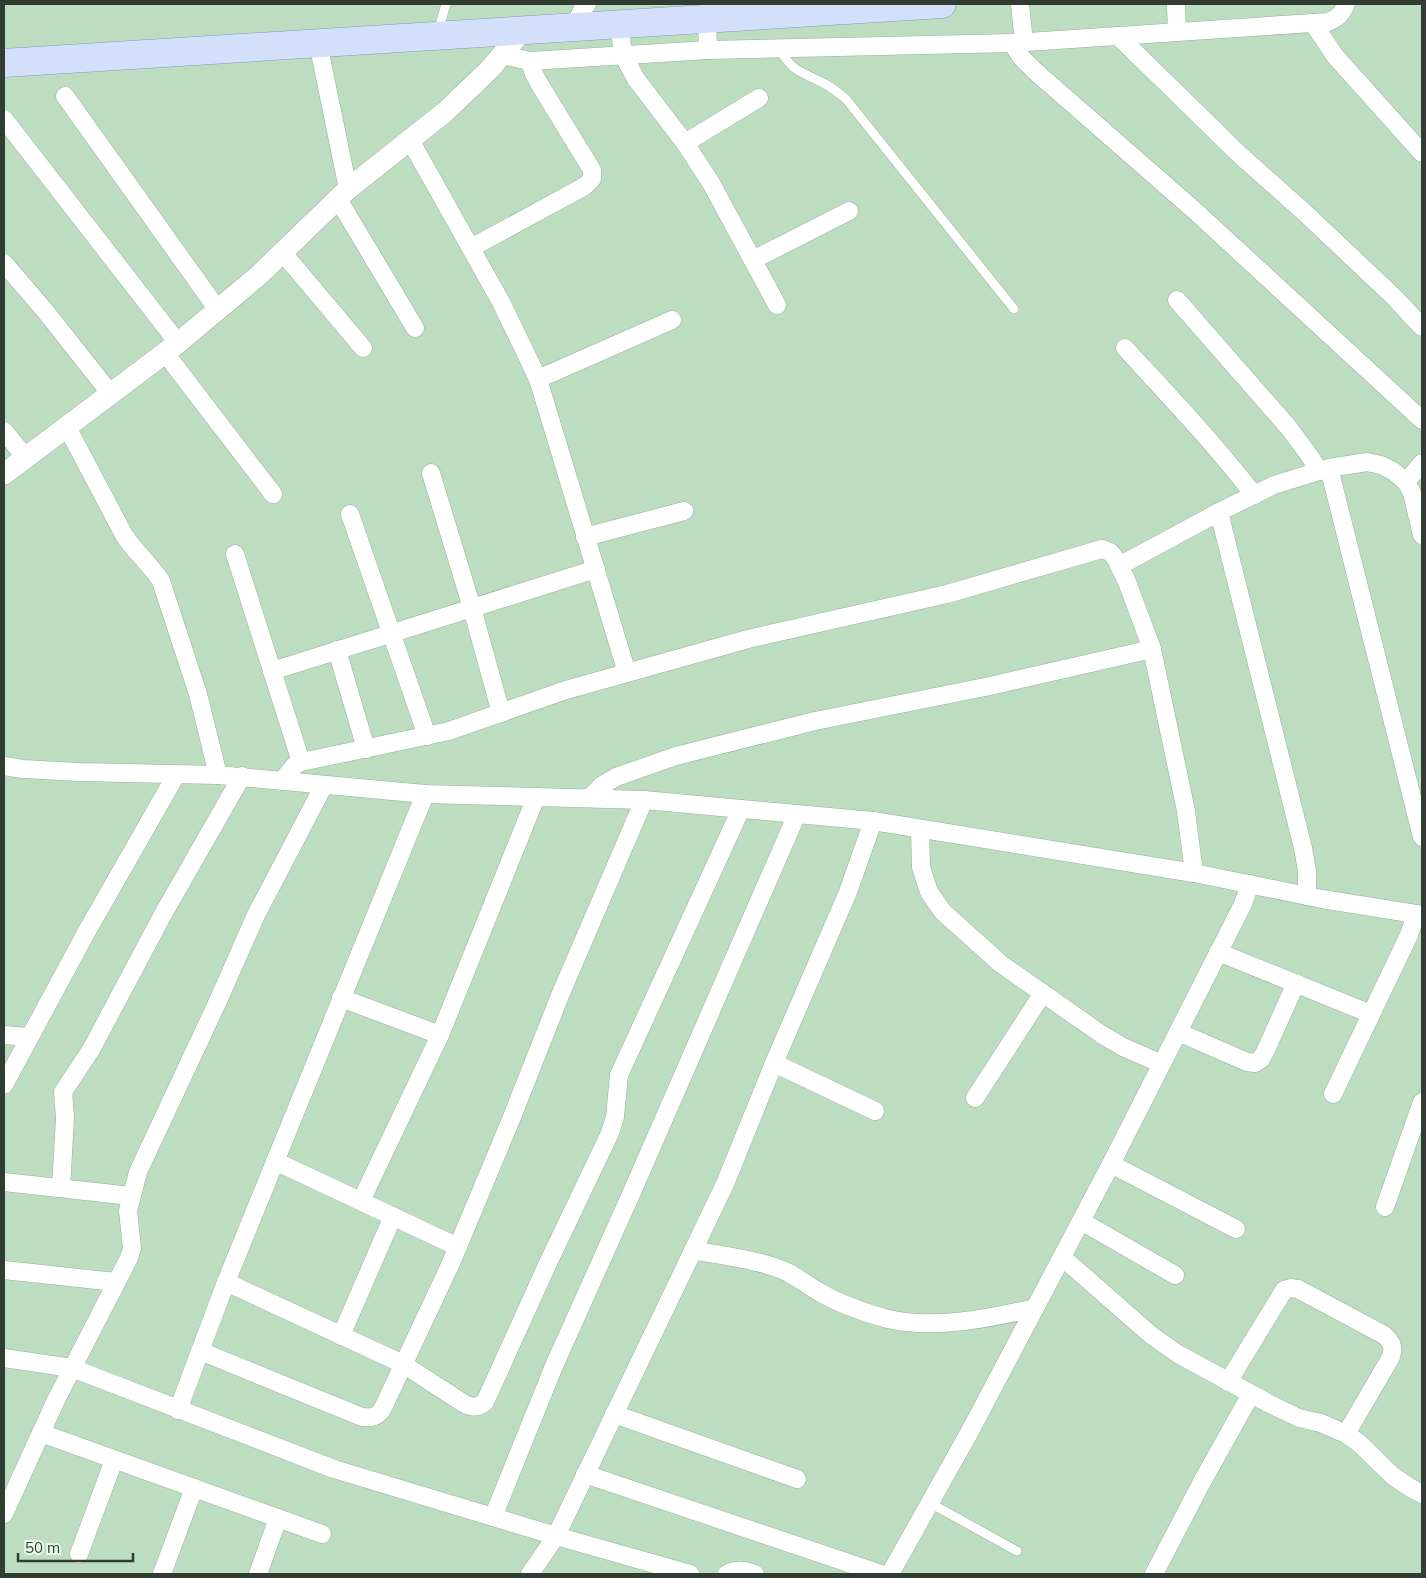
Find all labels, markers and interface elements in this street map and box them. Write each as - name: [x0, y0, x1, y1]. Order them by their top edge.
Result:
- scale bar: [18, 1530, 132, 1562]
- text: 50 m: [25, 1538, 60, 1557]

